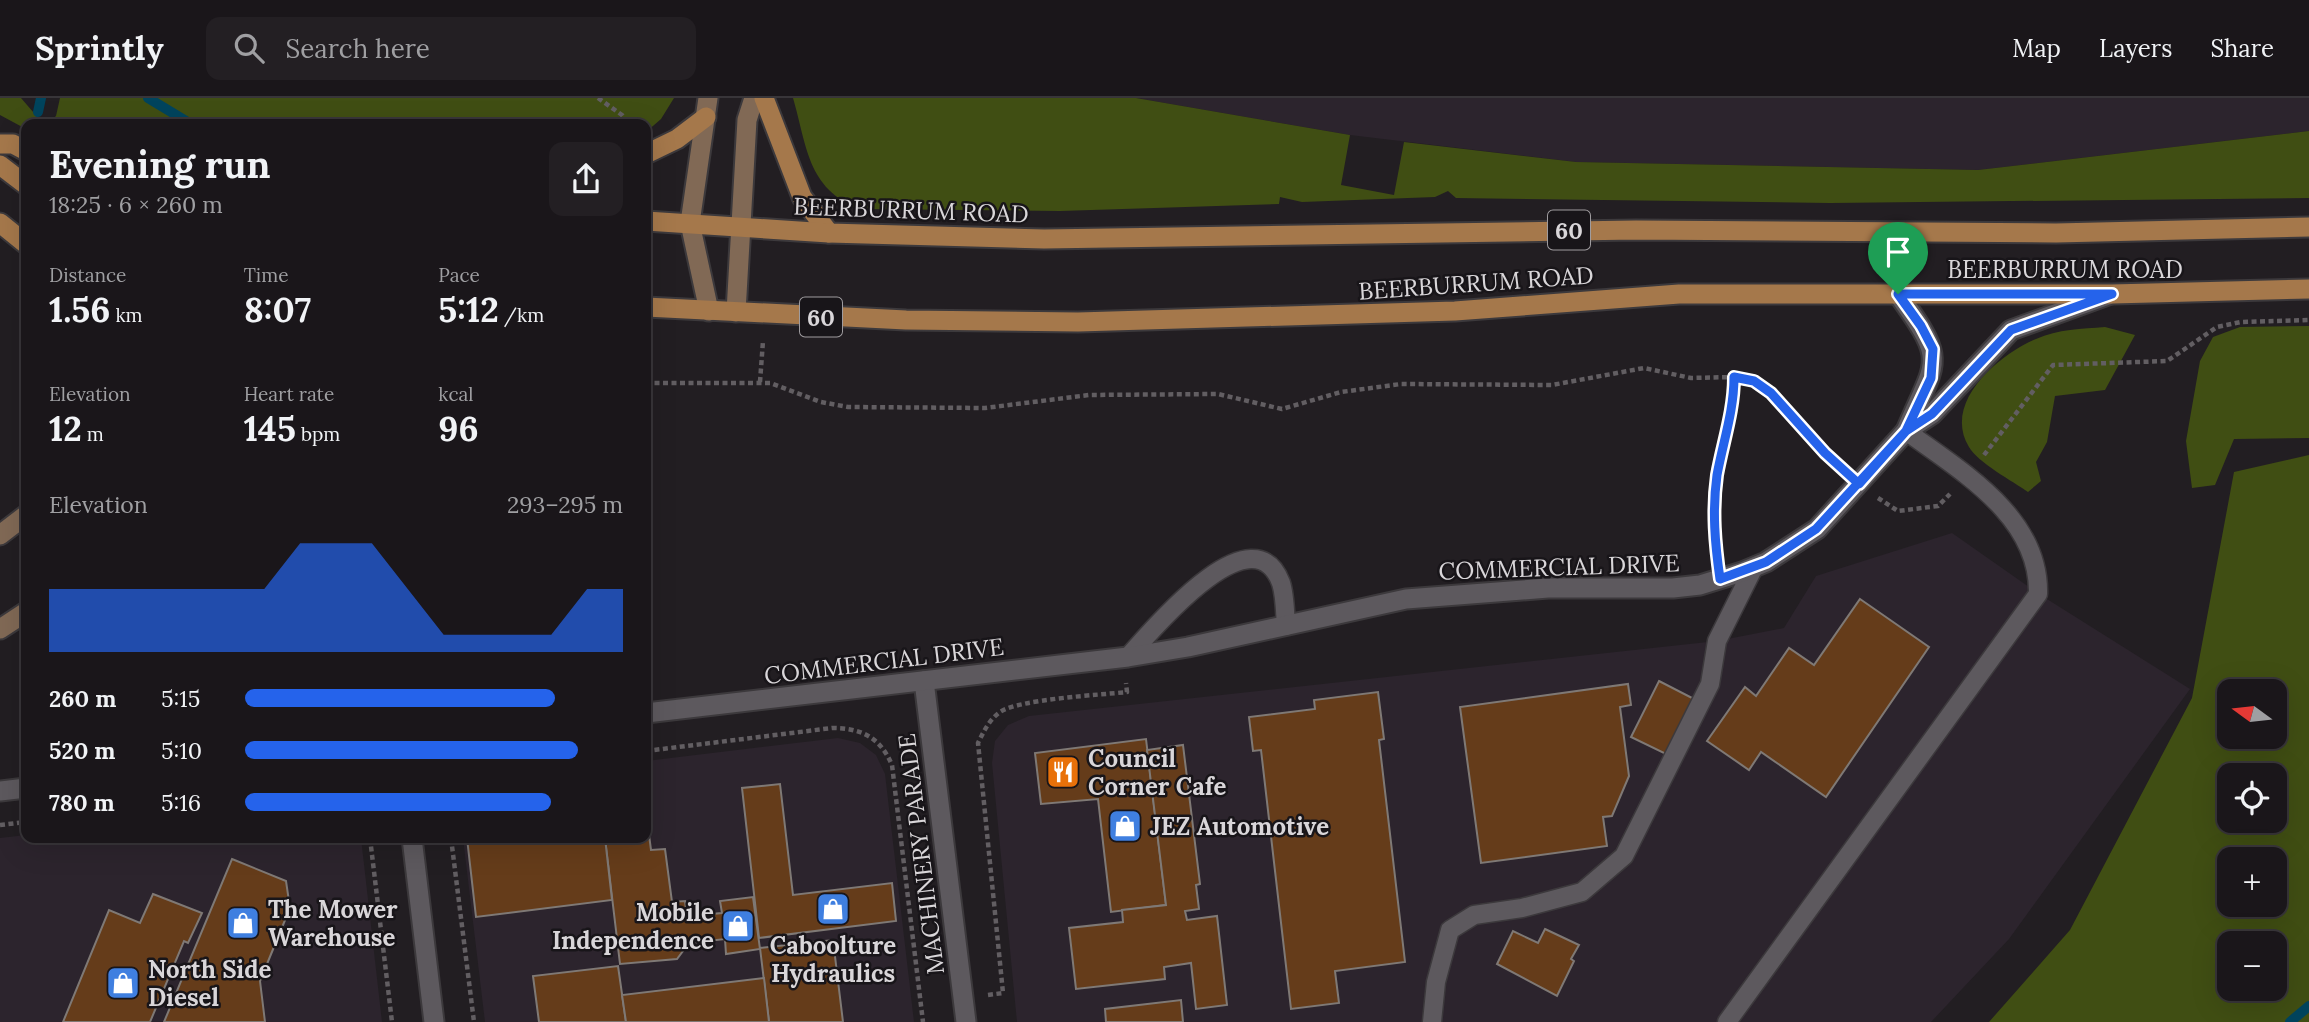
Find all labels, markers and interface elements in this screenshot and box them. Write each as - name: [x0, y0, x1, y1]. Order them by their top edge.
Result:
- search box: [206, 17, 696, 80]
- text: Sprintly: [35, 27, 164, 69]
- icon: search: [230, 29, 268, 67]
- text: Search here: [286, 32, 430, 65]
- text: Map: [2012, 33, 2061, 64]
- text: Layers: [2099, 33, 2172, 64]
- text: Share: [2210, 33, 2274, 64]
- text: Evening run: [49, 140, 271, 188]
- button: share: [549, 142, 623, 216]
- text: 18:25 · 6 × 260 m: [49, 190, 223, 219]
- street label: BEERBURRUM ROAD: [793, 190, 1029, 230]
- road number: 60: [1548, 211, 1590, 250]
- pin: [1868, 222, 1928, 294]
- icon: arrive: [1879, 233, 1917, 271]
- street label: BEERBURRUM ROAD: [1947, 254, 2183, 285]
- street label: BEERBURRUM ROAD: [1357, 259, 1595, 307]
- text: Distance: [49, 263, 126, 287]
- text: Time: [244, 263, 288, 287]
- text: Pace: [438, 263, 480, 287]
- text: 1.56: [49, 287, 110, 332]
- text: 8:07: [244, 287, 311, 332]
- text: 5:12: [438, 287, 499, 332]
- road number: 60: [800, 298, 842, 336]
- text: km: [110, 303, 143, 327]
- text: /km: [499, 303, 544, 327]
- text: Elevation: [49, 382, 131, 406]
- text: Heart rate: [244, 382, 334, 406]
- text: kcal: [438, 382, 473, 406]
- text: 12: [49, 406, 82, 451]
- text: 145: [244, 406, 296, 451]
- text: 96: [438, 406, 479, 451]
- text: m: [82, 422, 104, 446]
- text: bpm: [296, 422, 340, 446]
- text: Elevation: [49, 490, 148, 519]
- text: 293–295 m: [507, 490, 623, 519]
- street label: COMMERCIAL DRIVE: [1438, 547, 1680, 587]
- street label: COMMERCIAL DRIVE: [762, 631, 1006, 691]
- north arrow: [2217, 679, 2287, 749]
- map controls: [2217, 679, 2287, 1001]
- text: 260 m: [49, 684, 116, 713]
- text: 5:15: [161, 684, 200, 713]
- street label: MACHINERY PARADE: [891, 732, 951, 976]
- text: 520 m: [49, 736, 116, 765]
- text: 5:10: [161, 736, 202, 765]
- place label: Council Corner Cafe: [1088, 743, 1226, 802]
- restaurant icon: Council Corner Cafe: [1044, 753, 1082, 791]
- button: locate: [2217, 763, 2287, 833]
- text: 780 m: [49, 788, 115, 817]
- text: 5:16: [161, 788, 201, 817]
- shop icon: JEZ Automotive: [1106, 807, 1144, 845]
- place label: JEZ Automotive: [1150, 811, 1329, 842]
- button: +: [2217, 847, 2287, 917]
- shop icon: Caboolture Hydraulics: [814, 890, 852, 928]
- place label: The Mower Warehouse: [268, 894, 398, 953]
- place label: Mobile Independence: [552, 897, 714, 956]
- shop icon: The Mower Warehouse: [224, 904, 262, 942]
- shop icon: Mobile Independence: [719, 907, 757, 945]
- place label: Caboolture Hydraulics: [770, 930, 896, 989]
- button: −: [2217, 931, 2287, 1001]
- place label: North Side Diesel: [148, 954, 271, 1013]
- shop icon: North Side Diesel: [104, 964, 142, 1002]

